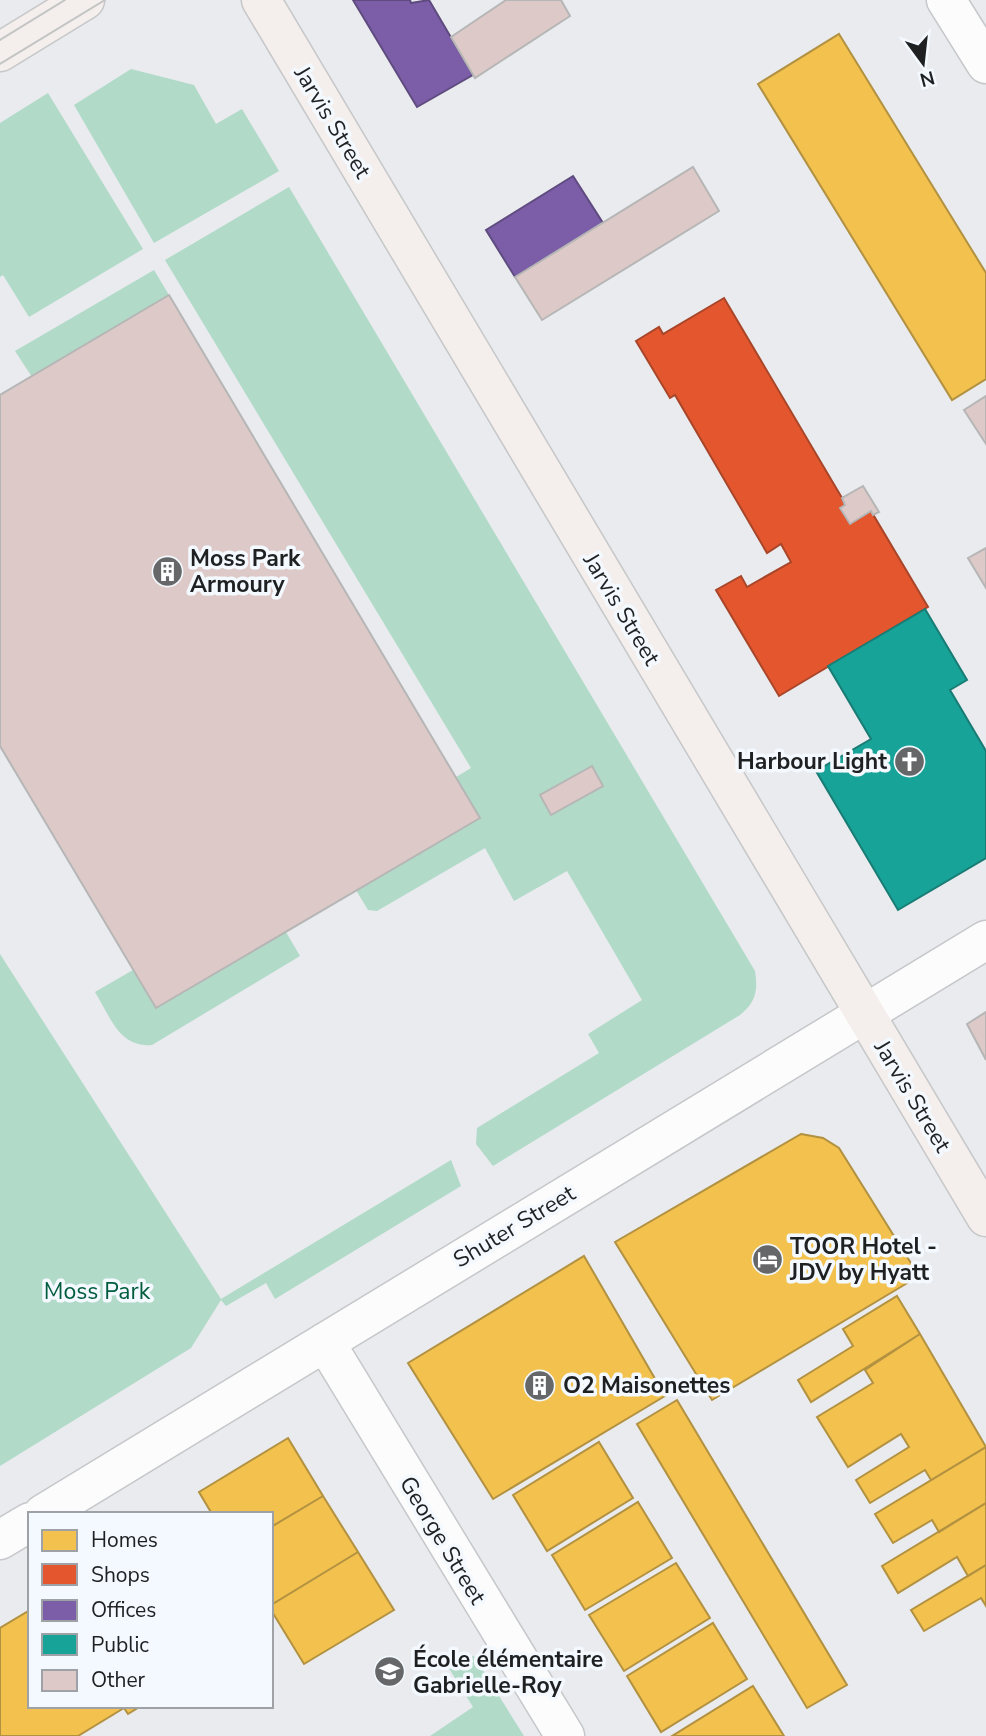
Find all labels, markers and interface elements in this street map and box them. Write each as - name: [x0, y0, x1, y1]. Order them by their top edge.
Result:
- north arrow: [888, 28, 958, 98]
- street label: Jarvis Street: [286, 60, 379, 185]
- text: N: [917, 64, 937, 93]
- place label: Moss Park Armoury: [190, 543, 301, 600]
- street label: Jarvis Street: [575, 547, 668, 672]
- building icon: Moss Park Armoury: [150, 554, 184, 588]
- church icon: Harbour Light: [893, 744, 927, 778]
- place label: Harbour Light: [737, 746, 887, 777]
- street label: Jarvis Street: [866, 1034, 959, 1159]
- street label: Shuter Street: [447, 1177, 582, 1275]
- place label: TOOR Hotel - JDV by Hyatt: [789, 1231, 937, 1288]
- hotel icon: TOOR Hotel - JDV by Hyatt: [750, 1242, 784, 1276]
- park label: Moss Park: [44, 1276, 151, 1307]
- building icon: O2 Maisonettes: [523, 1368, 557, 1402]
- place label: O2 Maisonettes: [563, 1370, 730, 1401]
- street label: George Street: [392, 1470, 493, 1611]
- legend: [28, 1512, 273, 1708]
- text: Homes: [91, 1526, 158, 1554]
- text: Shops: [91, 1561, 150, 1589]
- text: Offices: [91, 1596, 156, 1624]
- text: Public: [91, 1631, 149, 1659]
- place label: École élémentaire Gabrielle-Roy: [413, 1644, 603, 1701]
- school or university icon: École élémentaire Gabrielle-Roy: [373, 1655, 407, 1689]
- text: Other: [91, 1666, 146, 1694]

